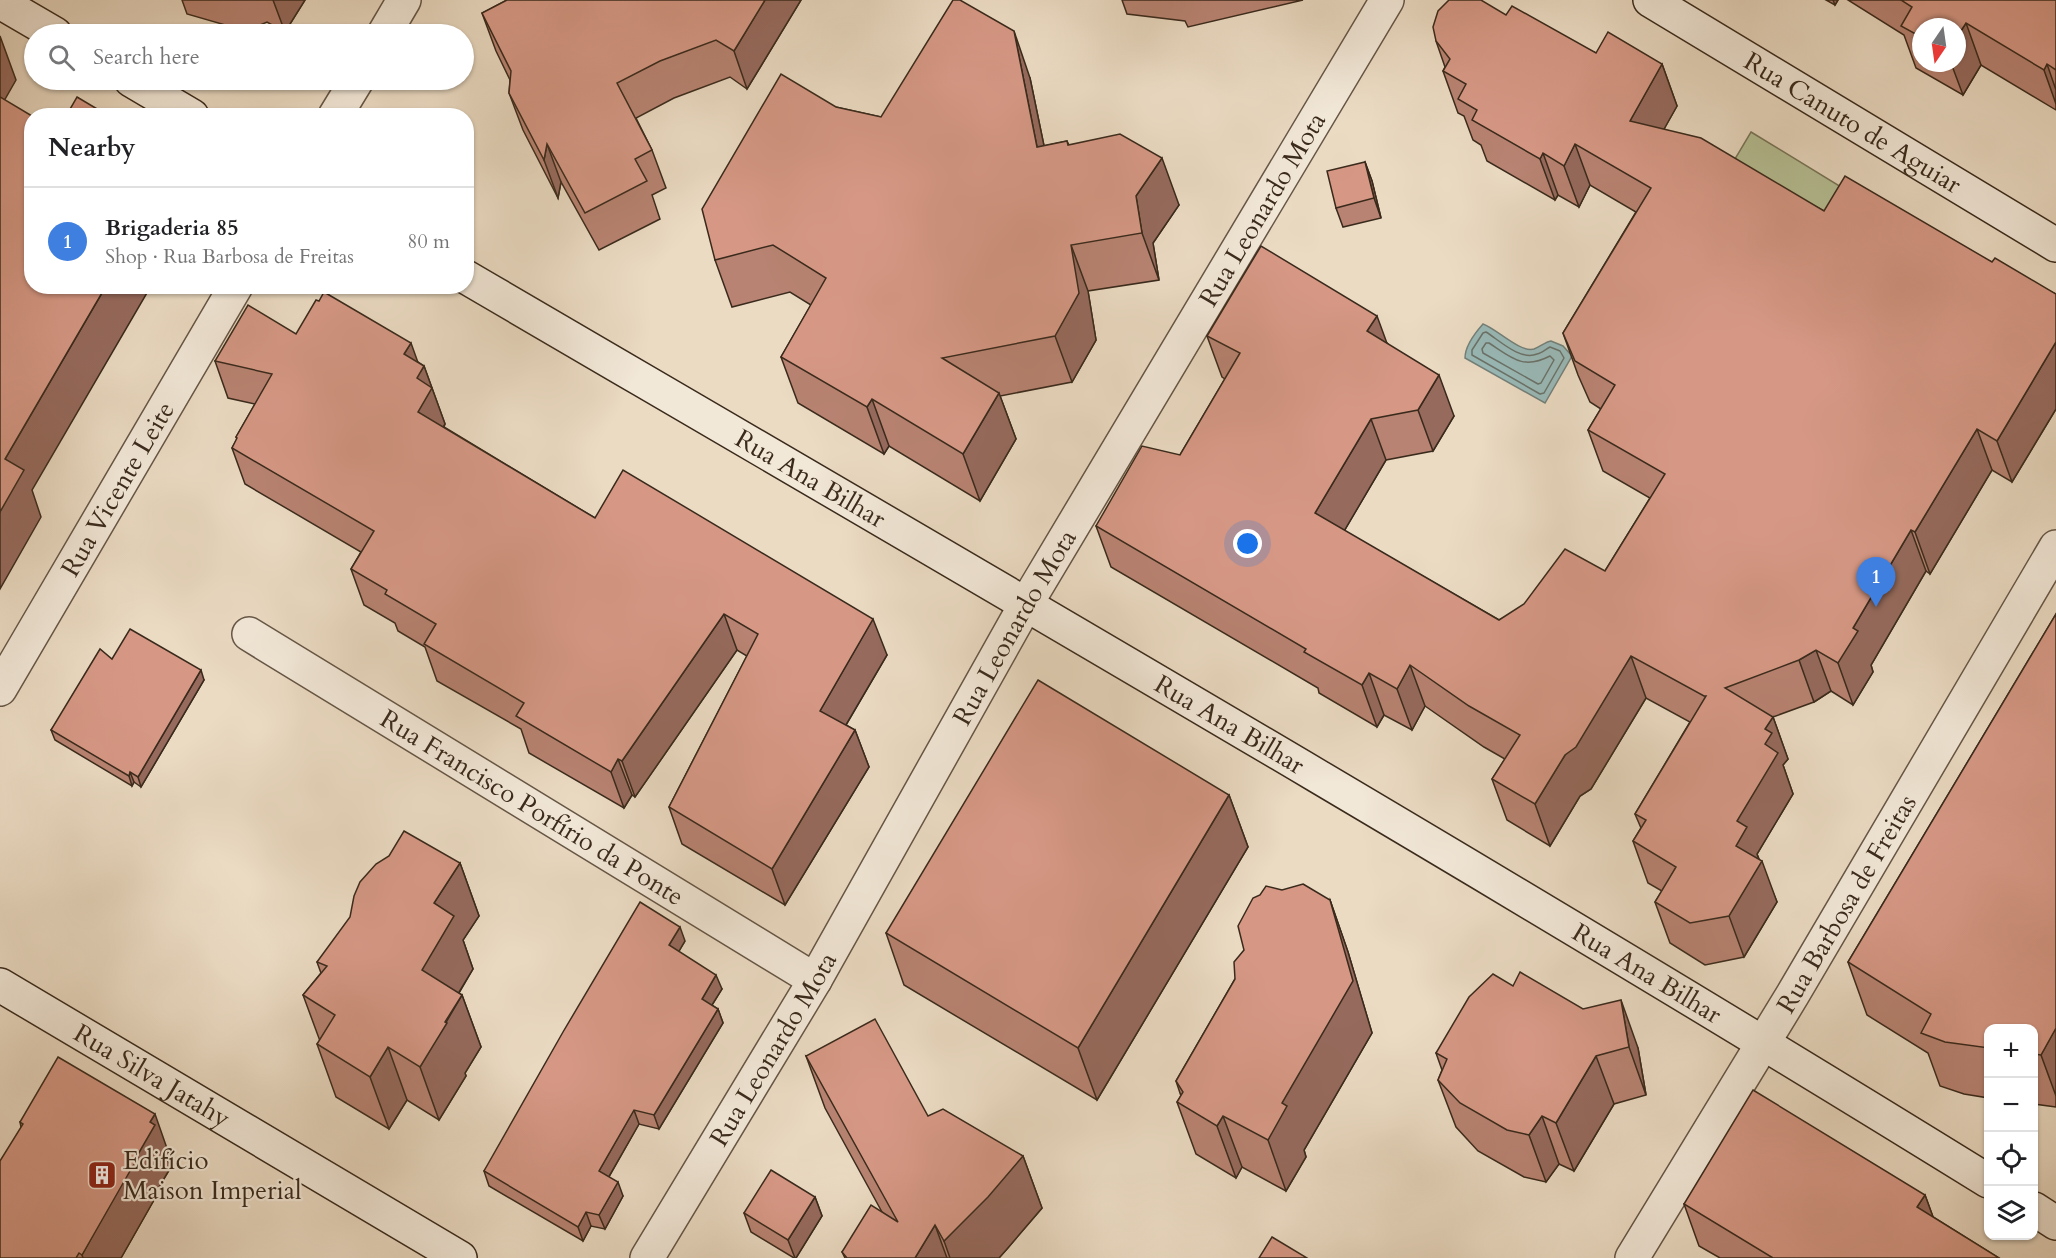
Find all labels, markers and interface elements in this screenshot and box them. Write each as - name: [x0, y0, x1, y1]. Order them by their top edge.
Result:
- north arrow: [1912, 18, 1966, 72]
- search box: [24, 24, 474, 90]
- icon: search: [45, 41, 78, 74]
- text: Search here: [93, 42, 200, 72]
- street label: Rua Canuto de Aguiar: [1737, 44, 1968, 202]
- street label: Rua Leonardo Mota: [1191, 106, 1334, 313]
- text: Nearby: [48, 130, 136, 165]
- text: Brigaderia 85: [105, 213, 239, 243]
- text: 1: [62, 228, 73, 255]
- text: 80 m: [407, 228, 450, 255]
- text: Shop · Rua Barbosa de Freitas: [105, 243, 354, 270]
- street label: Rua Vicente Leite: [53, 395, 183, 583]
- street label: Rua Ana Bilhar: [729, 421, 892, 537]
- street label: Rua Leonardo Mota: [944, 523, 1085, 732]
- your location: [1233, 529, 1262, 558]
- pin: 1: [1856, 558, 1896, 607]
- street label: Rua Ana Bilhar: [1148, 667, 1311, 783]
- street label: Rua Francisco Porfírio da Ponte: [374, 701, 690, 914]
- street label: Rua Barbosa de Freitas: [1768, 788, 1925, 1020]
- street label: Rua Ana Bilhar: [1566, 915, 1729, 1032]
- street label: Rua Leonardo Mota: [702, 946, 845, 1153]
- street label: Rua Silva Jatahy: [67, 1016, 237, 1136]
- map controls: [1984, 1024, 2038, 1240]
- button: +: [1984, 1024, 2038, 1078]
- button: −: [1984, 1078, 2038, 1132]
- button: locate: [1984, 1132, 2038, 1186]
- place label: Edifício Maison Imperial: [123, 1143, 302, 1208]
- building icon: Edifício Maison Imperial: [86, 1159, 118, 1191]
- button: layers: [1984, 1186, 2038, 1240]

